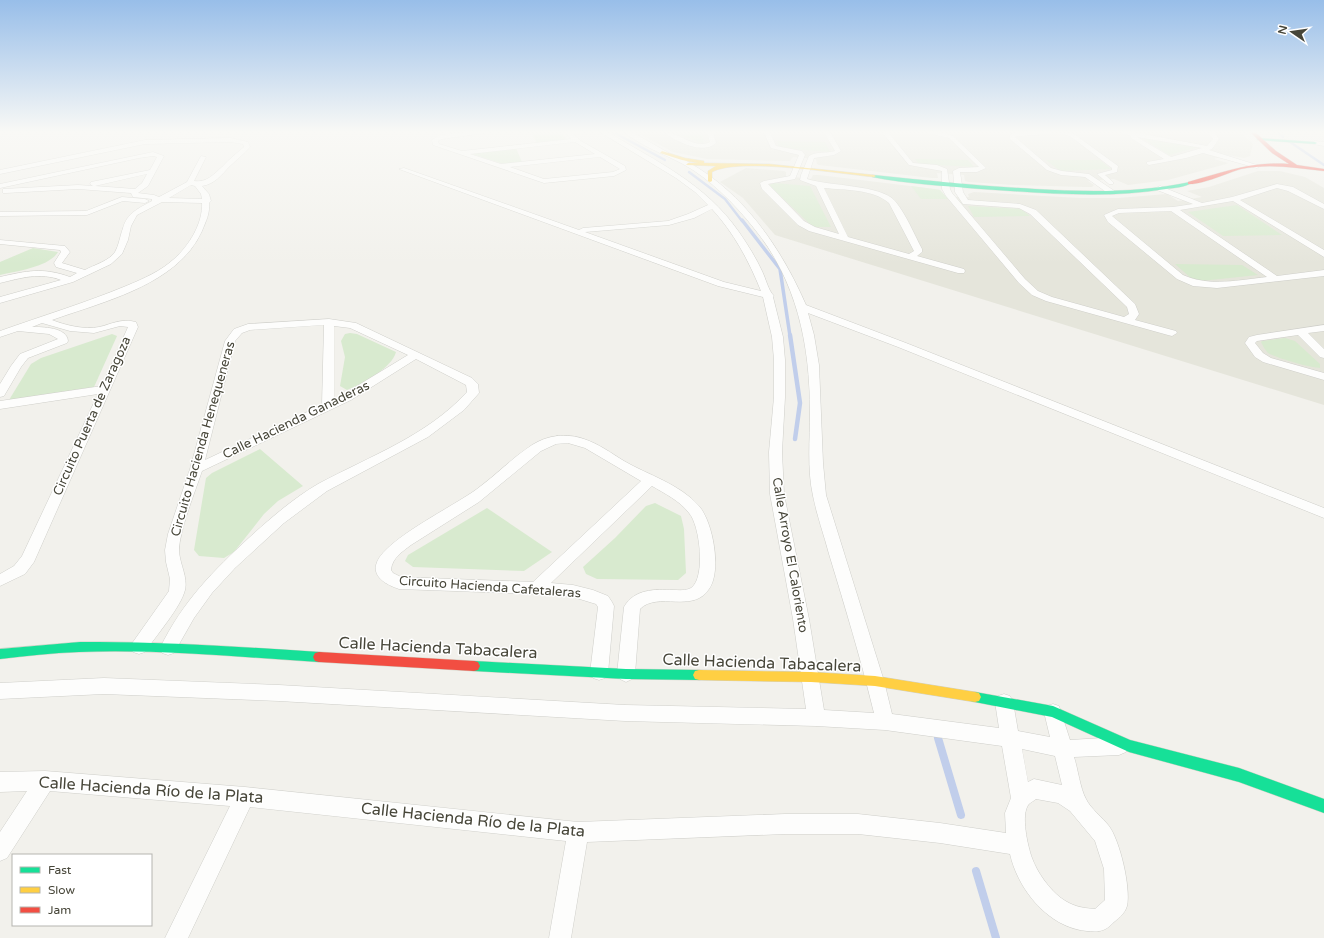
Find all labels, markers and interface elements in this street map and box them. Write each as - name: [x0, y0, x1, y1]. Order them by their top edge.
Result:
- north arrow: [1272, 12, 1312, 52]
- text: N: [1275, 24, 1290, 36]
- street label: Circuito Puerta de Zaragoza: [50, 334, 134, 498]
- street label: Circuito Hacienda Henequeneras: [167, 340, 239, 538]
- street label: Calle Hacienda Ganaderas: [220, 377, 372, 463]
- street label: Calle Arroyo El Caloriento: [768, 476, 812, 634]
- street label: Circuito Hacienda Cafetaleras: [399, 573, 581, 601]
- street label: Calle Hacienda Tabacalera: [338, 633, 538, 663]
- street label: Calle Hacienda Tabacalera: [662, 650, 862, 676]
- street label: Calle Hacienda Río de la Plata: [38, 772, 264, 808]
- street label: Calle Hacienda Río de la Plata: [360, 798, 586, 842]
- legend: [12, 854, 152, 926]
- text: Fast: [48, 863, 72, 877]
- text: Slow: [48, 883, 75, 897]
- text: Jam: [48, 903, 71, 917]

